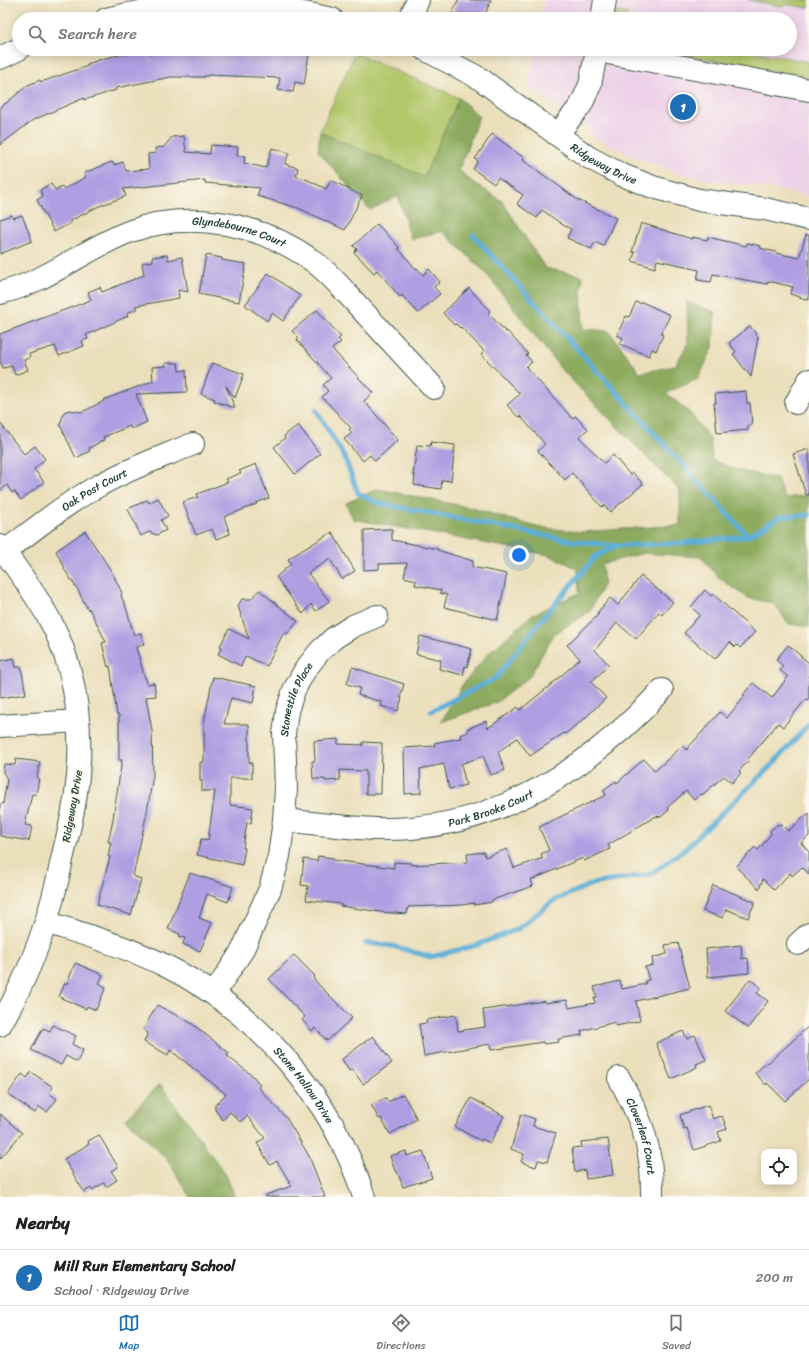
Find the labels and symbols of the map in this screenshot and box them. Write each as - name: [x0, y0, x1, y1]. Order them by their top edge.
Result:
- pin: 1: [670, 92, 696, 122]
- street label: Ridgeway Drive: [566, 138, 640, 190]
- street label: Glyndebourne Court: [192, 212, 290, 253]
- street label: Oak Post Court: [58, 463, 131, 516]
- your location: [509, 545, 529, 565]
- street label: Stonestile Place: [275, 657, 318, 738]
- street label: Ridgeway Drive: [57, 768, 88, 844]
- street label: Park Brooke Court: [446, 784, 538, 833]
- street label: Stone Hollow Drive: [269, 1042, 339, 1128]
- street label: Cloverleaf Court: [621, 1094, 661, 1176]

